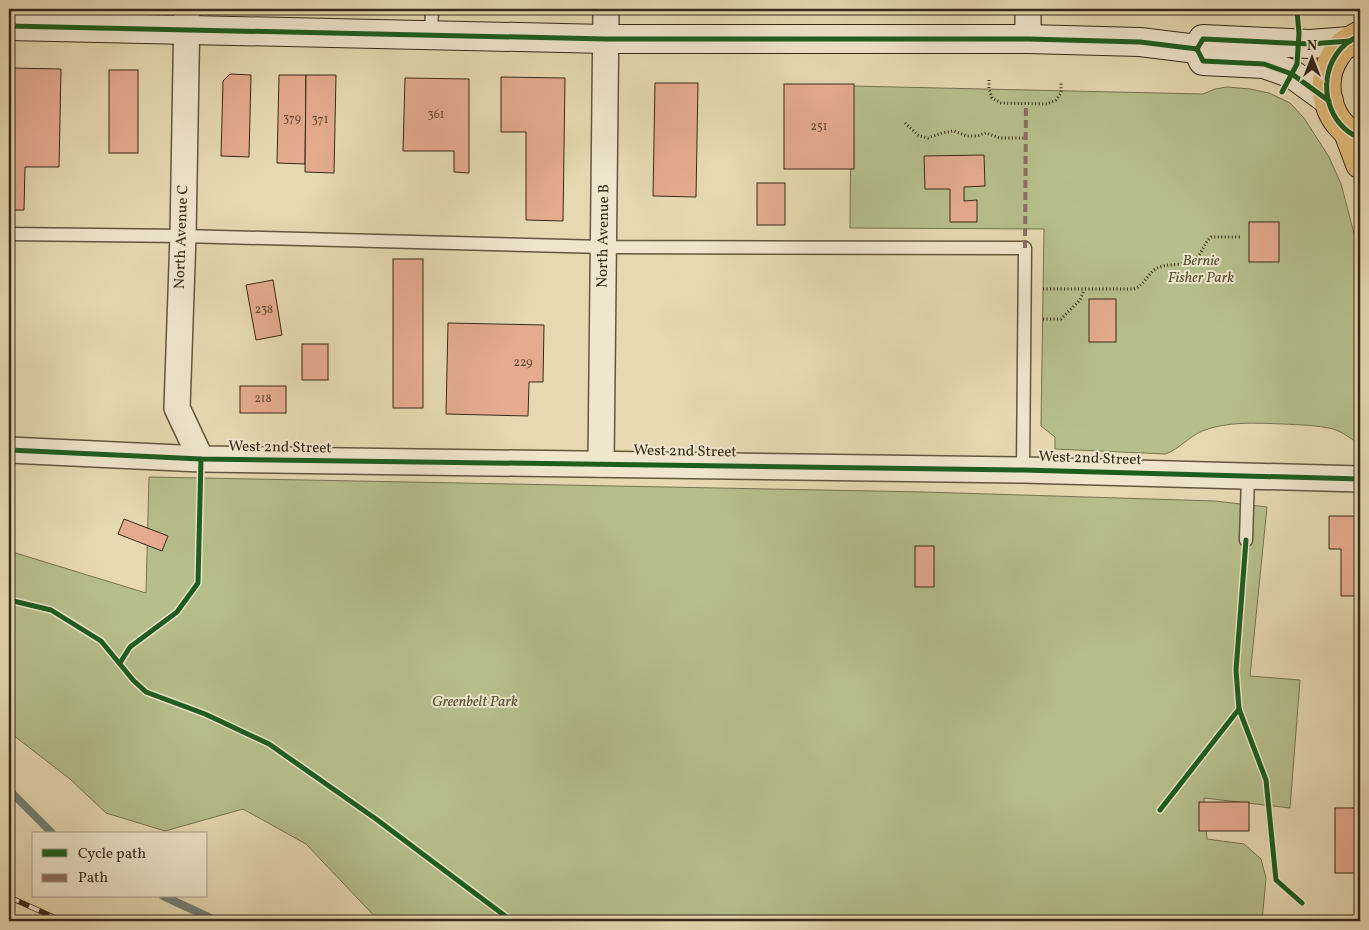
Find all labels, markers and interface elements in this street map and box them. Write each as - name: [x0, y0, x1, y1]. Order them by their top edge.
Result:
- north arrow: [1286, 32, 1336, 82]
- text: N: [1307, 37, 1317, 56]
- house number: 361: [428, 107, 444, 123]
- house number: 379: [283, 111, 301, 127]
- house number: 371: [312, 112, 328, 128]
- house number: 251: [811, 119, 827, 135]
- street label: North Avenue C: [170, 184, 194, 290]
- street label: North Avenue B: [593, 184, 615, 288]
- park label: Bernie Fisher Park: [1168, 251, 1234, 289]
- house number: 238: [255, 302, 273, 318]
- house number: 229: [514, 355, 533, 371]
- house number: 218: [254, 391, 272, 407]
- street label: West 2nd Street: [228, 437, 332, 459]
- street label: West 2nd Street: [633, 441, 737, 463]
- street label: West 2nd Street: [1038, 447, 1142, 471]
- park label: Greenbelt Park: [432, 692, 518, 713]
- legend: [32, 832, 208, 898]
- text: Cycle path: [78, 844, 146, 865]
- text: Path: [78, 868, 108, 889]

